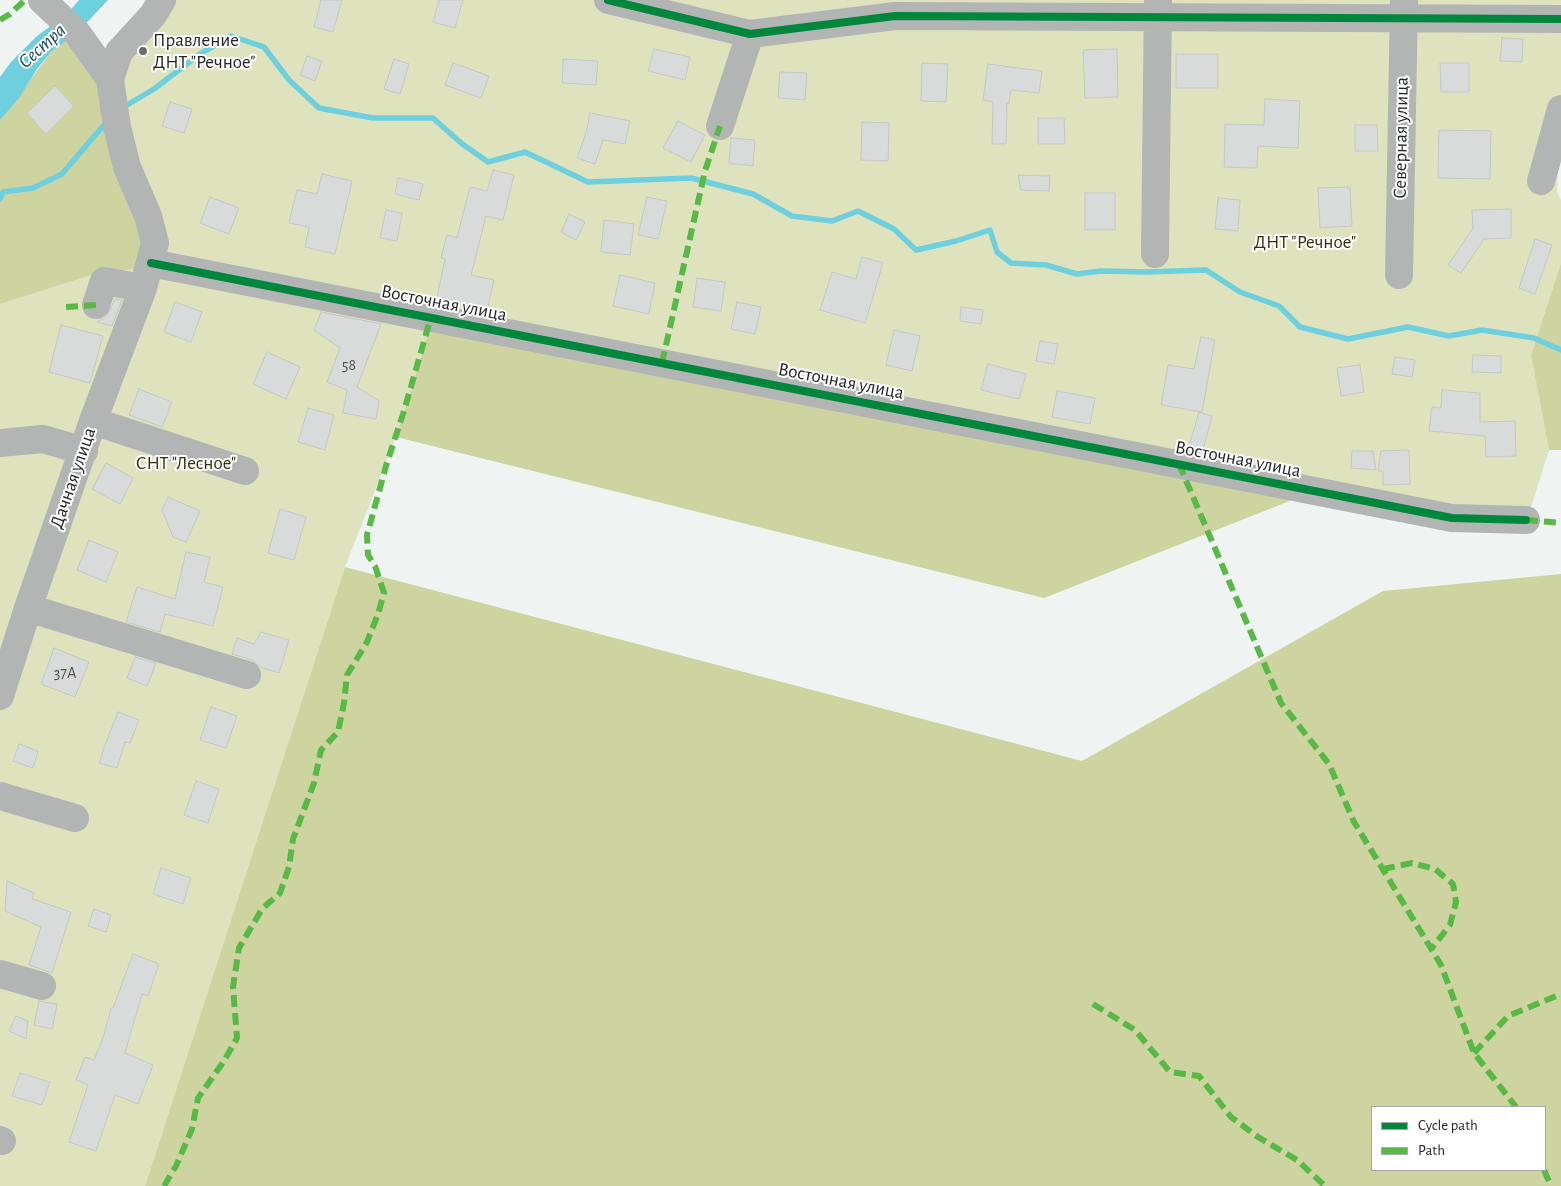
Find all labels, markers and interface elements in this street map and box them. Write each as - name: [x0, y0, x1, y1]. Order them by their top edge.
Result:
- water label: Сестра: [13, 18, 71, 74]
- place label: Правление ДНТ "Речное": [153, 29, 256, 73]
- marker: Правление ДНТ "Речное": [137, 45, 149, 57]
- street label: Северная улица: [1389, 77, 1413, 199]
- park label: ДНТ "Речное": [1254, 231, 1356, 253]
- street label: Восточная улица: [379, 280, 509, 326]
- house number: 58: [342, 355, 356, 375]
- street label: Восточная улица: [776, 358, 906, 404]
- street label: Дачная улица: [45, 424, 101, 532]
- street label: Восточная улица: [1173, 436, 1303, 482]
- park label: СНТ "Лесное": [136, 452, 236, 474]
- house number: 37А: [54, 663, 76, 683]
- legend: [1371, 1106, 1546, 1171]
- text: Cycle path: [1418, 1118, 1478, 1133]
- text: Path: [1418, 1143, 1445, 1158]

